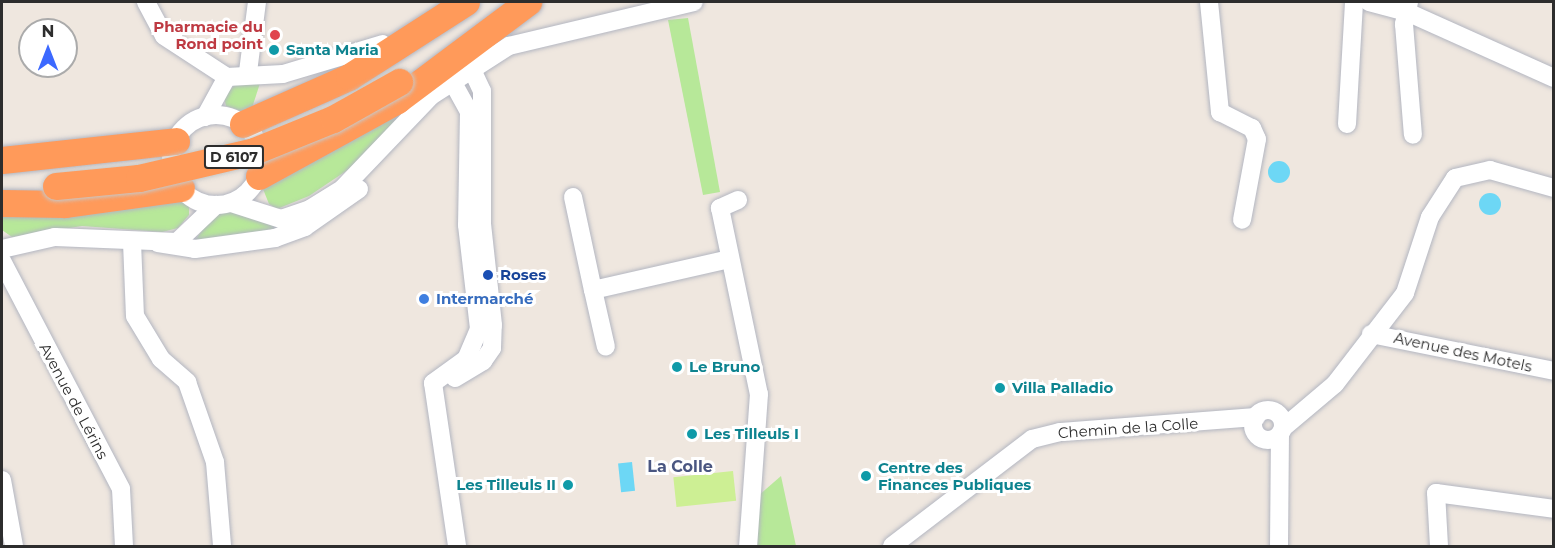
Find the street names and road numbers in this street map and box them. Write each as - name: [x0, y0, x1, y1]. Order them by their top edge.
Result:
- road number: D 6107: [202, 146, 266, 168]
- street label: Avenue des Motels: [1392, 329, 1534, 375]
- street label: Avenue de Lérins: [36, 340, 112, 462]
- street label: Chemin de la Colle: [1057, 414, 1199, 442]

